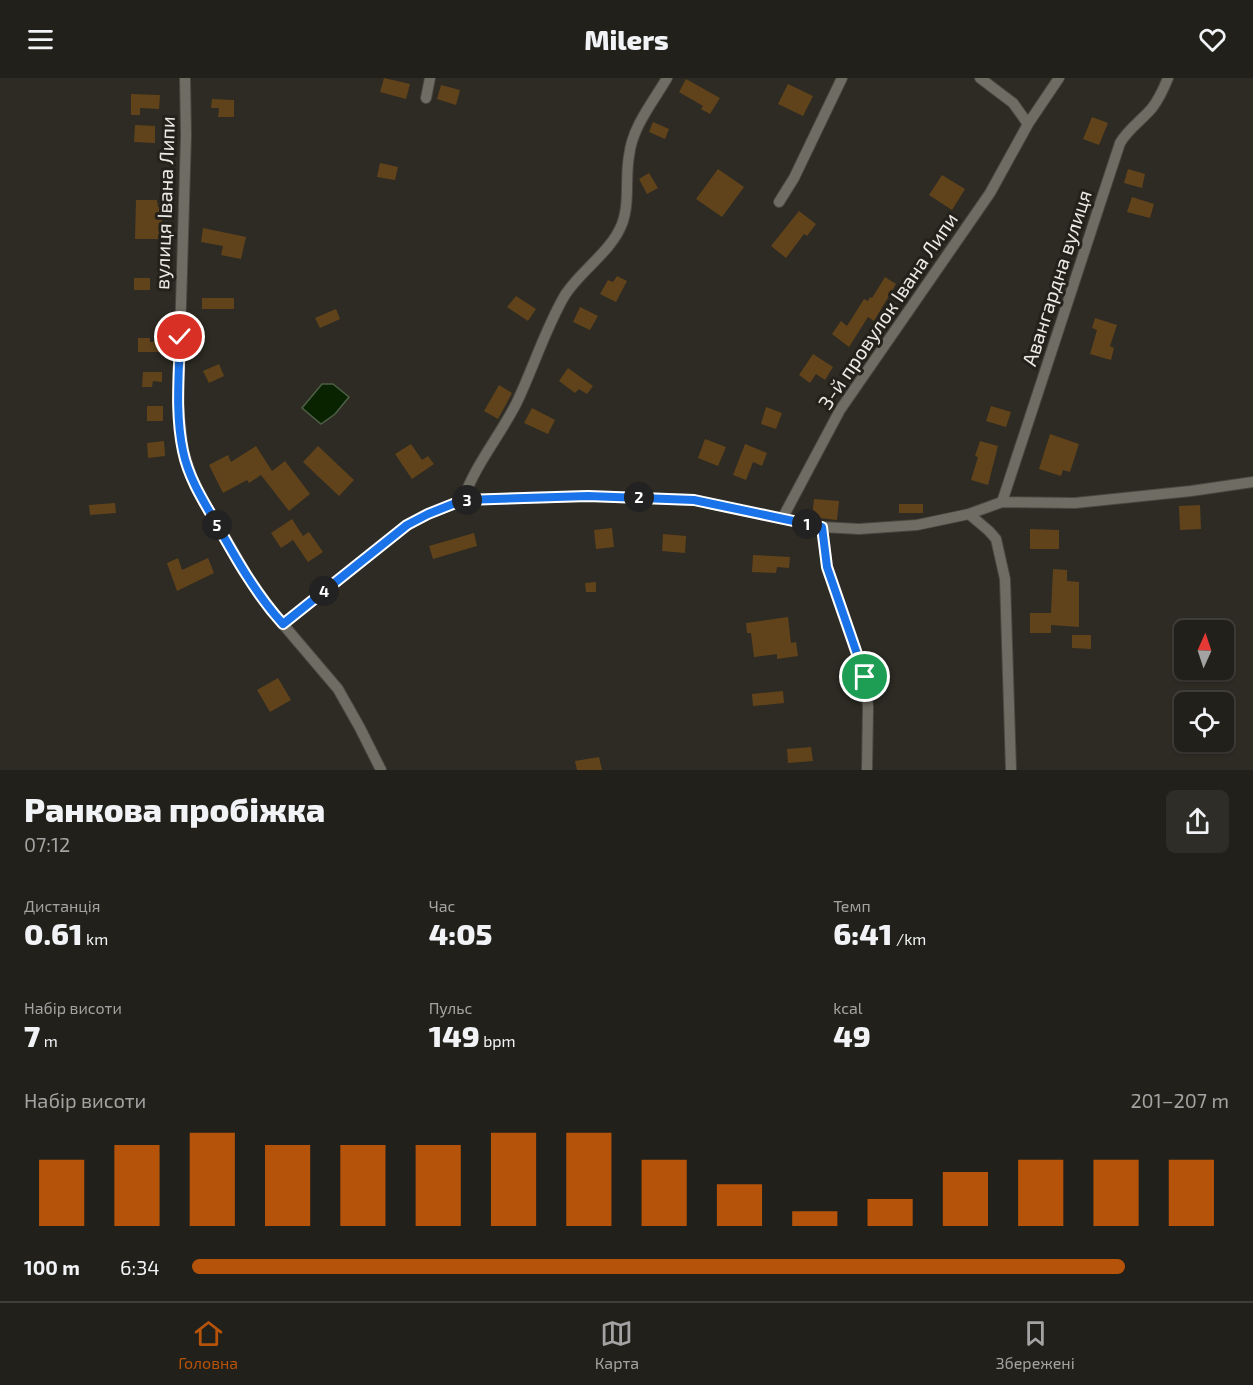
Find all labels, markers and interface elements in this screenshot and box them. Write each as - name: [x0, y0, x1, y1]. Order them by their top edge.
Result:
- icon: menu: [24, 23, 57, 56]
- text: Milers: [584, 23, 669, 55]
- icon: heart: [1196, 23, 1229, 56]
- street label: вулиця Івана Липи: [149, 116, 180, 290]
- street label: Авангардна вулиця: [1016, 187, 1097, 369]
- street label: 3-й провулок Івана Липи: [812, 208, 963, 414]
- pin: [154, 311, 205, 362]
- icon: check: [163, 320, 196, 353]
- pin: 2: [624, 482, 654, 512]
- pin: 3: [452, 485, 482, 515]
- text: 2: [634, 487, 644, 506]
- text: 3: [462, 490, 472, 509]
- pin: 1: [792, 509, 822, 539]
- pin: 5: [202, 510, 232, 540]
- text: 1: [804, 514, 810, 533]
- text: 5: [213, 515, 221, 534]
- pin: 4: [309, 576, 339, 606]
- text: 4: [319, 581, 329, 600]
- north arrow: [1174, 620, 1234, 680]
- map controls: [1174, 620, 1234, 752]
- pin: [839, 651, 890, 702]
- icon: arrive: [848, 660, 881, 693]
- button: locate: [1174, 692, 1234, 752]
- text: Ранкова пробіжка: [24, 789, 325, 829]
- button: share: [1166, 790, 1229, 853]
- text: 07:12: [24, 832, 70, 856]
- text: Дистанція: [24, 896, 101, 915]
- text: Час: [429, 896, 455, 915]
- text: Темп: [833, 896, 871, 915]
- text: 0.61: [24, 915, 82, 951]
- text: 4:05: [429, 915, 492, 951]
- text: 6:41: [833, 915, 892, 951]
- text: km: [82, 929, 108, 948]
- text: /km: [892, 929, 926, 948]
- text: Набір висоти: [24, 998, 122, 1017]
- text: Пульс: [429, 998, 472, 1017]
- text: kcal: [833, 998, 863, 1017]
- text: 7: [24, 1017, 40, 1053]
- text: 149: [429, 1017, 480, 1053]
- text: 49: [833, 1017, 871, 1053]
- text: m: [40, 1031, 58, 1050]
- text: bpm: [480, 1031, 516, 1050]
- text: Набір висоти: [24, 1088, 146, 1112]
- text: 201–207 m: [1130, 1088, 1229, 1112]
- text: 100 m: [24, 1255, 80, 1279]
- text: 6:34: [120, 1255, 160, 1279]
- tab: Головна: [178, 1317, 238, 1372]
- tab: Карта: [595, 1317, 639, 1372]
- tab: Збережені: [996, 1317, 1075, 1372]

